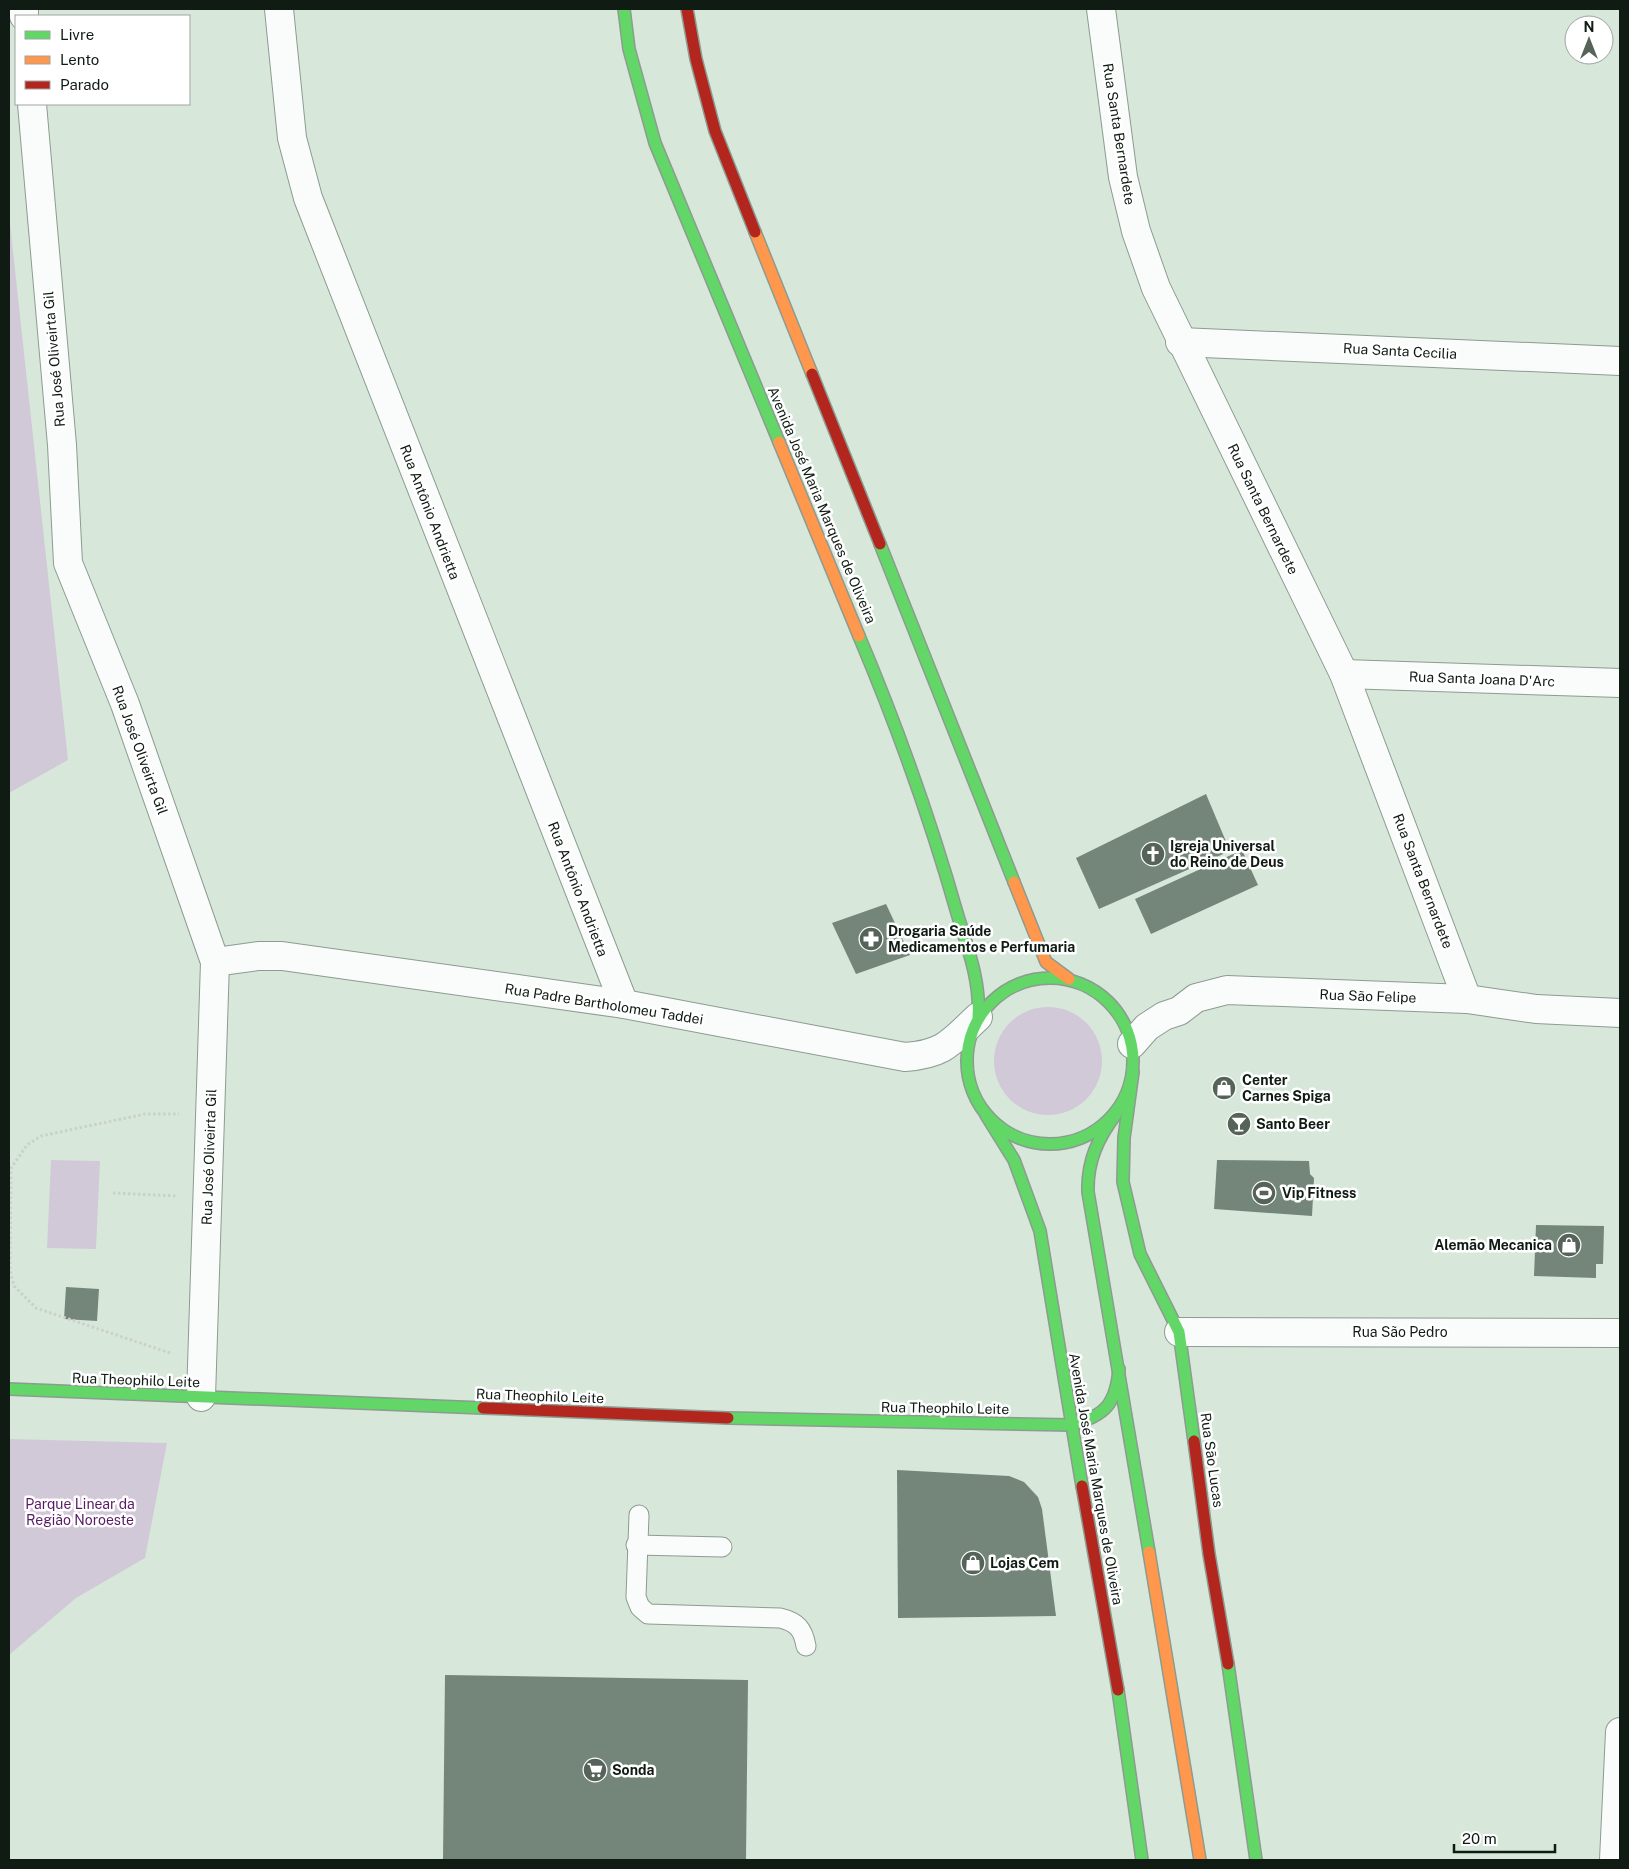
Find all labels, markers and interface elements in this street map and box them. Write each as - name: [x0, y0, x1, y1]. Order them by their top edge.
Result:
- legend: [15, 15, 190, 105]
- north arrow: [1564, 15, 1614, 65]
- text: N: [1584, 19, 1594, 35]
- text: Livre: [60, 26, 94, 43]
- text: Lento: [60, 51, 99, 68]
- street label: Rua Santa Bernardete: [1100, 62, 1138, 206]
- text: Parado: [60, 76, 109, 93]
- street label: Rua José Oliveirta Gil: [40, 290, 68, 428]
- street label: Rua Santa Cecilia: [1343, 340, 1457, 362]
- street label: Avenida José Maria Marques de Oliveira: [765, 384, 879, 626]
- street label: Rua Santa Bernardete: [1224, 441, 1302, 577]
- street label: Rua Antônio Andrietta: [397, 442, 463, 582]
- street label: Rua Santa Joana D'Arc: [1409, 668, 1555, 690]
- street label: Rua José Oliveirta Gil: [109, 683, 171, 817]
- street label: Rua Santa Bernardete: [1390, 811, 1456, 951]
- street label: Rua Antônio Andrietta: [545, 819, 611, 959]
- place label: Igreja Universal do Reino de Deus: [1170, 838, 1284, 870]
- church icon: Igreja Universal do Reino de Deus: [1140, 841, 1166, 867]
- place label: Drogaria Saúde Medicamentos e Perfumaria: [888, 923, 1075, 955]
- pharmacy icon: Drogaria Saúde Medicamentos e Perfumaria: [858, 926, 884, 952]
- street label: Rua Padre Bartholomeu Taddei: [504, 980, 704, 1028]
- street label: Rua São Felipe: [1319, 986, 1417, 1006]
- place label: Center Carnes Spiga: [1242, 1072, 1331, 1104]
- shop icon: Center Carnes Spiga: [1211, 1075, 1237, 1101]
- street label: Rua José Oliveirta Gil: [199, 1089, 219, 1225]
- bar icon: Santo Beer: [1226, 1111, 1252, 1137]
- place label: Santo Beer: [1256, 1116, 1330, 1132]
- sports icon: Vip Fitness: [1251, 1180, 1277, 1206]
- place label: Vip Fitness: [1282, 1185, 1356, 1201]
- shop icon: Alemão Mecanica: [1556, 1232, 1582, 1258]
- place label: Alemão Mecanica: [1434, 1237, 1552, 1253]
- street label: Rua São Pedro: [1352, 1324, 1448, 1340]
- street label: Avenida José Maria Marques de Oliveira: [1066, 1352, 1126, 1606]
- street label: Rua Theophilo Leite: [72, 1370, 200, 1390]
- street label: Rua Theophilo Leite: [476, 1386, 604, 1406]
- street label: Rua Theophilo Leite: [881, 1399, 1009, 1417]
- street label: Rua São Lucas: [1197, 1412, 1227, 1508]
- park label: Parque Linear da Região Noroeste: [25, 1496, 135, 1528]
- shop icon: Lojas Cem: [960, 1550, 986, 1576]
- place label: Lojas Cem: [990, 1555, 1059, 1571]
- supermarket icon: Sonda: [582, 1757, 608, 1783]
- place label: Sonda: [612, 1762, 654, 1778]
- scale bar: [1454, 1822, 1555, 1854]
- text: 20 m: [1462, 1830, 1497, 1847]

